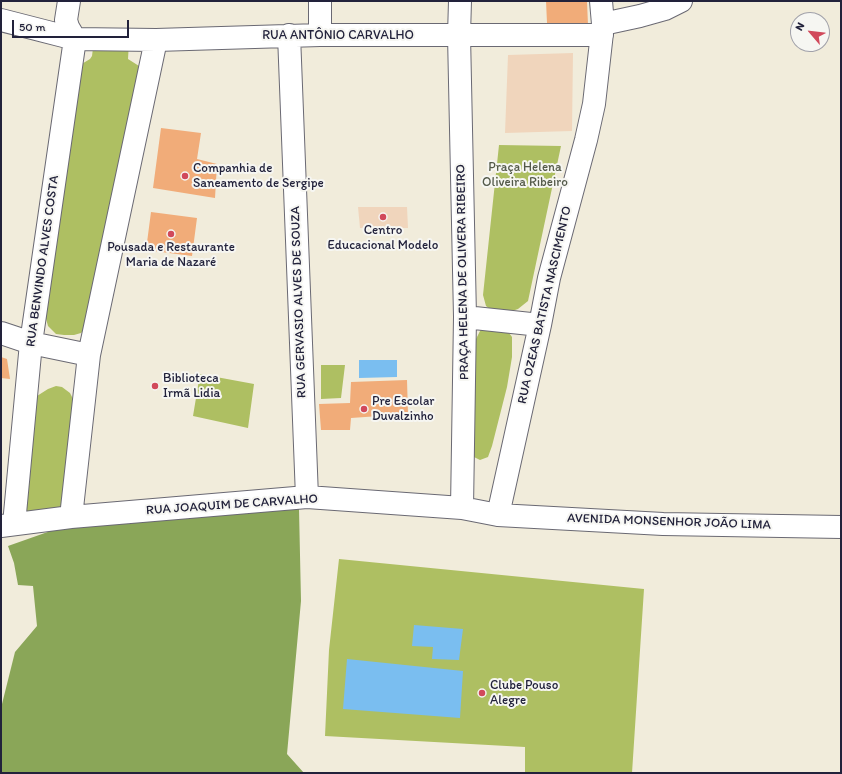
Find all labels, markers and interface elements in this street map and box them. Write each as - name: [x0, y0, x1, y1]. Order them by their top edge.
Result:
- scale bar: [14, 12, 131, 38]
- north arrow: [790, 12, 830, 52]
- text: 50 m: [19, 20, 45, 34]
- text: N: [792, 20, 807, 33]
- street label: RUA ANTÔNIO CARVALHO: [262, 28, 414, 44]
- park label: Praça Helena Oliveira Ribeiro: [482, 160, 568, 191]
- place label: Companhia de Saneamento de Sergipe: [193, 161, 324, 192]
- street label: PRAÇA HELENA DE OLIVERA RIBEIRO: [453, 164, 473, 380]
- marker: Companhia de Saneamento de Sergipe: [180, 171, 190, 181]
- street label: RUA BENVINDO ALVES COSTA: [23, 174, 63, 348]
- street label: RUA OZEAS BATISTA NASCIMENTO: [515, 205, 575, 405]
- street label: RUA GERVASIO ALVES DE SOUZA: [288, 206, 310, 398]
- marker: Centro Educacional Modelo: [378, 212, 388, 222]
- place label: Centro Educacional Modelo: [328, 223, 438, 254]
- marker: Pousada e Restaurante Maria de Nazaré: [166, 229, 176, 239]
- place label: Pousada e Restaurante Maria de Nazaré: [107, 240, 235, 271]
- place label: Biblioteca Irmã Lidia: [163, 371, 220, 402]
- marker: Biblioteca Irmã Lidia: [150, 381, 160, 391]
- place label: Pre Escolar Duvalzinho: [372, 394, 434, 425]
- marker: Pre Escolar Duvalzinho: [359, 404, 369, 414]
- street label: RUA JOAQUIM DE CARVALHO: [146, 491, 318, 519]
- street label: AVENIDA MONSENHOR JOÃO LIMA: [567, 511, 771, 533]
- place label: Clube Pouso Alegre: [490, 678, 558, 709]
- marker: Clube Pouso Alegre: [477, 688, 487, 698]

